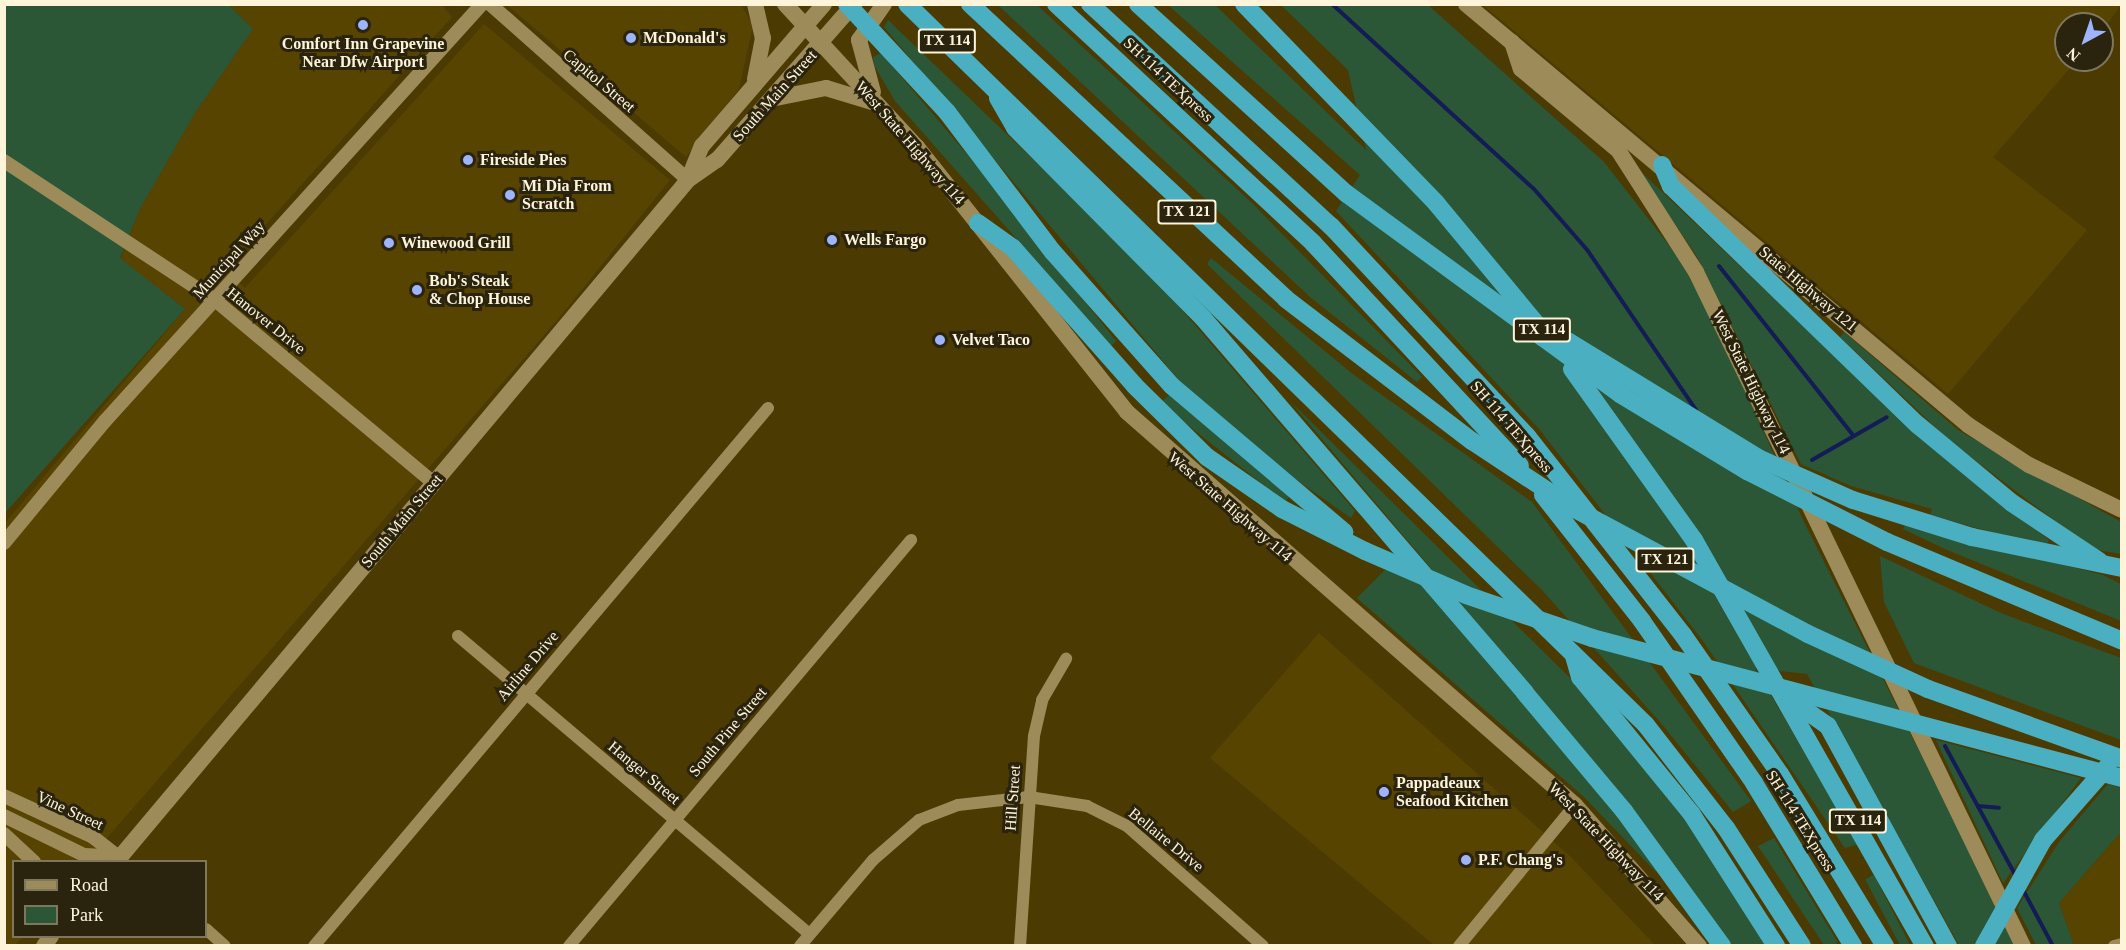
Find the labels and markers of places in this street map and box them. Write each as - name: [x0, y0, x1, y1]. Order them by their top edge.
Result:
- marker: Comfort Inn Grapevine Near Dfw Airport: [356, 18, 370, 32]
- place label: McDonald's: [643, 28, 726, 48]
- marker: McDonald's: [624, 31, 638, 45]
- place label: Comfort Inn Grapevine Near Dfw Airport: [282, 34, 444, 72]
- place label: Fireside Pies: [480, 150, 566, 170]
- marker: Fireside Pies: [461, 153, 475, 167]
- place label: Mi Dia From Scratch: [522, 176, 611, 214]
- marker: Mi Dia From Scratch: [503, 188, 517, 202]
- place label: Wells Fargo: [844, 230, 926, 250]
- place label: Winewood Grill: [401, 233, 510, 253]
- marker: Wells Fargo: [825, 233, 839, 247]
- marker: Winewood Grill: [382, 236, 396, 250]
- place label: Bob's Steak & Chop House: [429, 271, 530, 309]
- marker: Bob's Steak & Chop House: [410, 283, 424, 297]
- place label: Velvet Taco: [952, 330, 1030, 350]
- marker: Velvet Taco: [933, 333, 947, 347]
- place label: Pappadeaux Seafood Kitchen: [1396, 773, 1508, 811]
- marker: Pappadeaux Seafood Kitchen: [1377, 785, 1391, 799]
- place label: P.F. Chang's: [1478, 850, 1563, 870]
- marker: P.F. Chang's: [1459, 853, 1473, 867]

